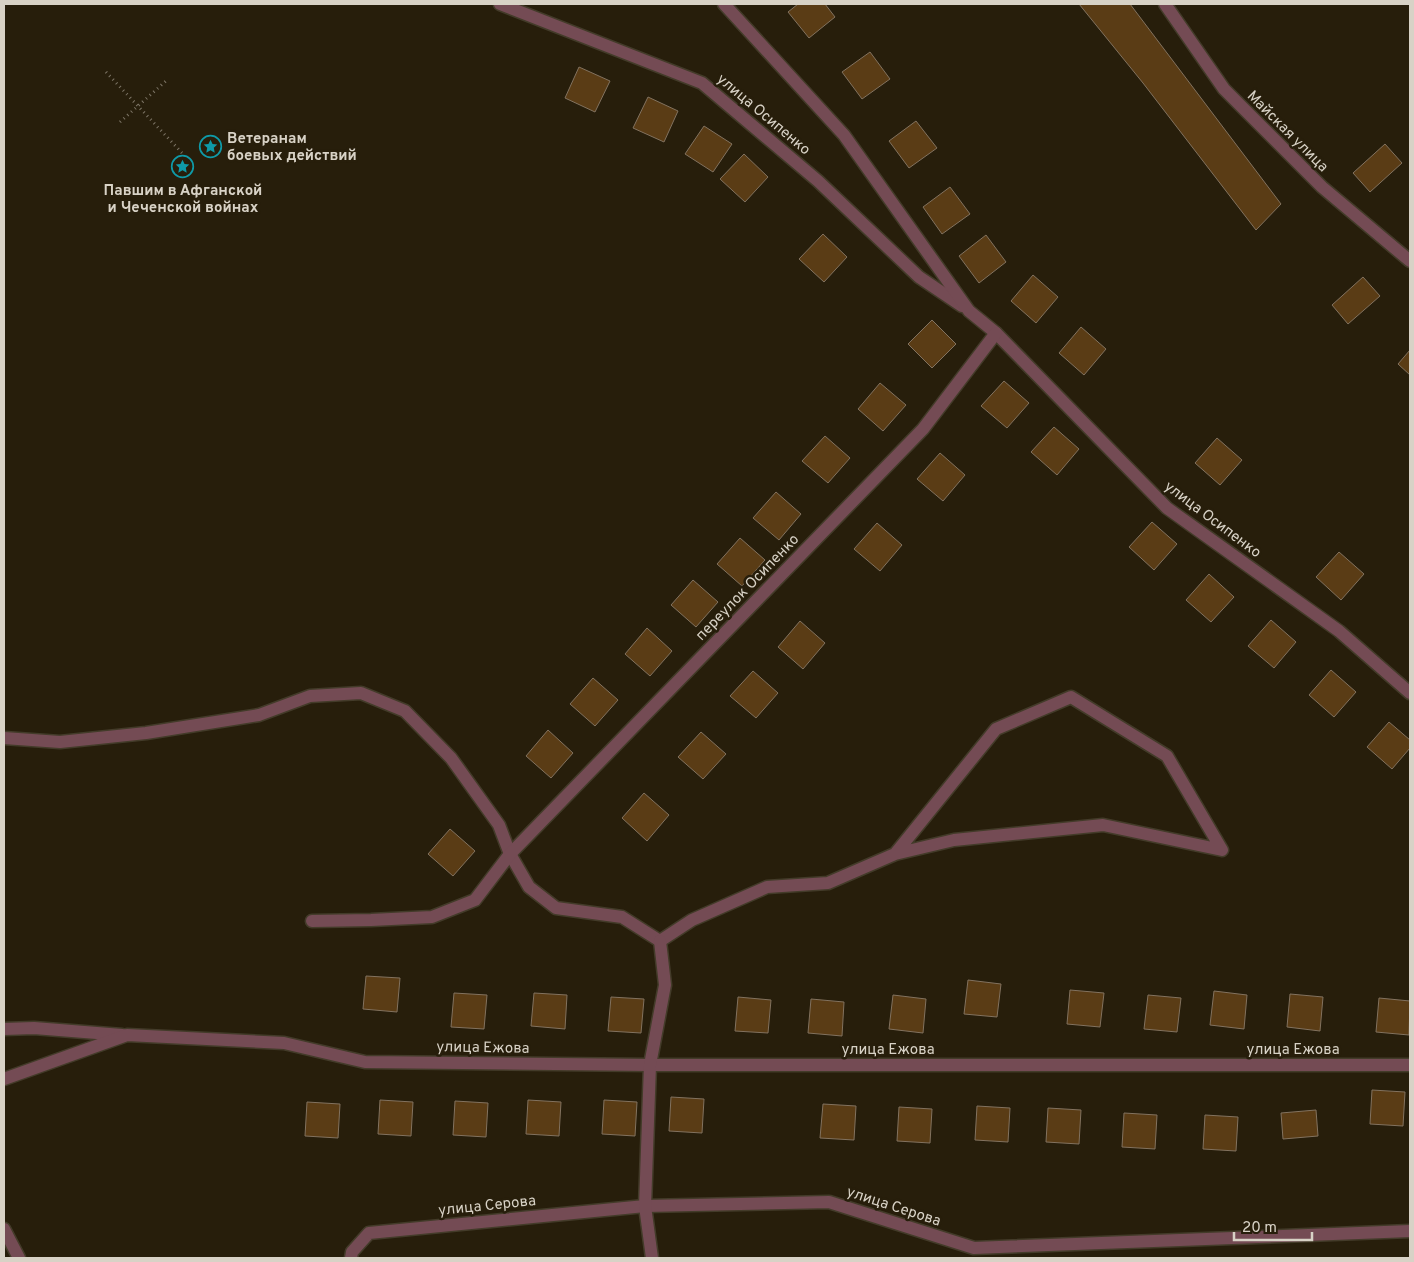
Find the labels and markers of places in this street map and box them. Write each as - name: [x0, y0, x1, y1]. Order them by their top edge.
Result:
- place label: Ветеранам боевых действий: [227, 130, 357, 166]
- place icon: Ветеранам боевых действий: [199, 135, 223, 159]
- place icon: Павшим в Афганской и Чеченской войнах: [171, 155, 195, 179]
- place label: Павшим в Афганской и Чеченской войнах: [104, 182, 262, 218]

